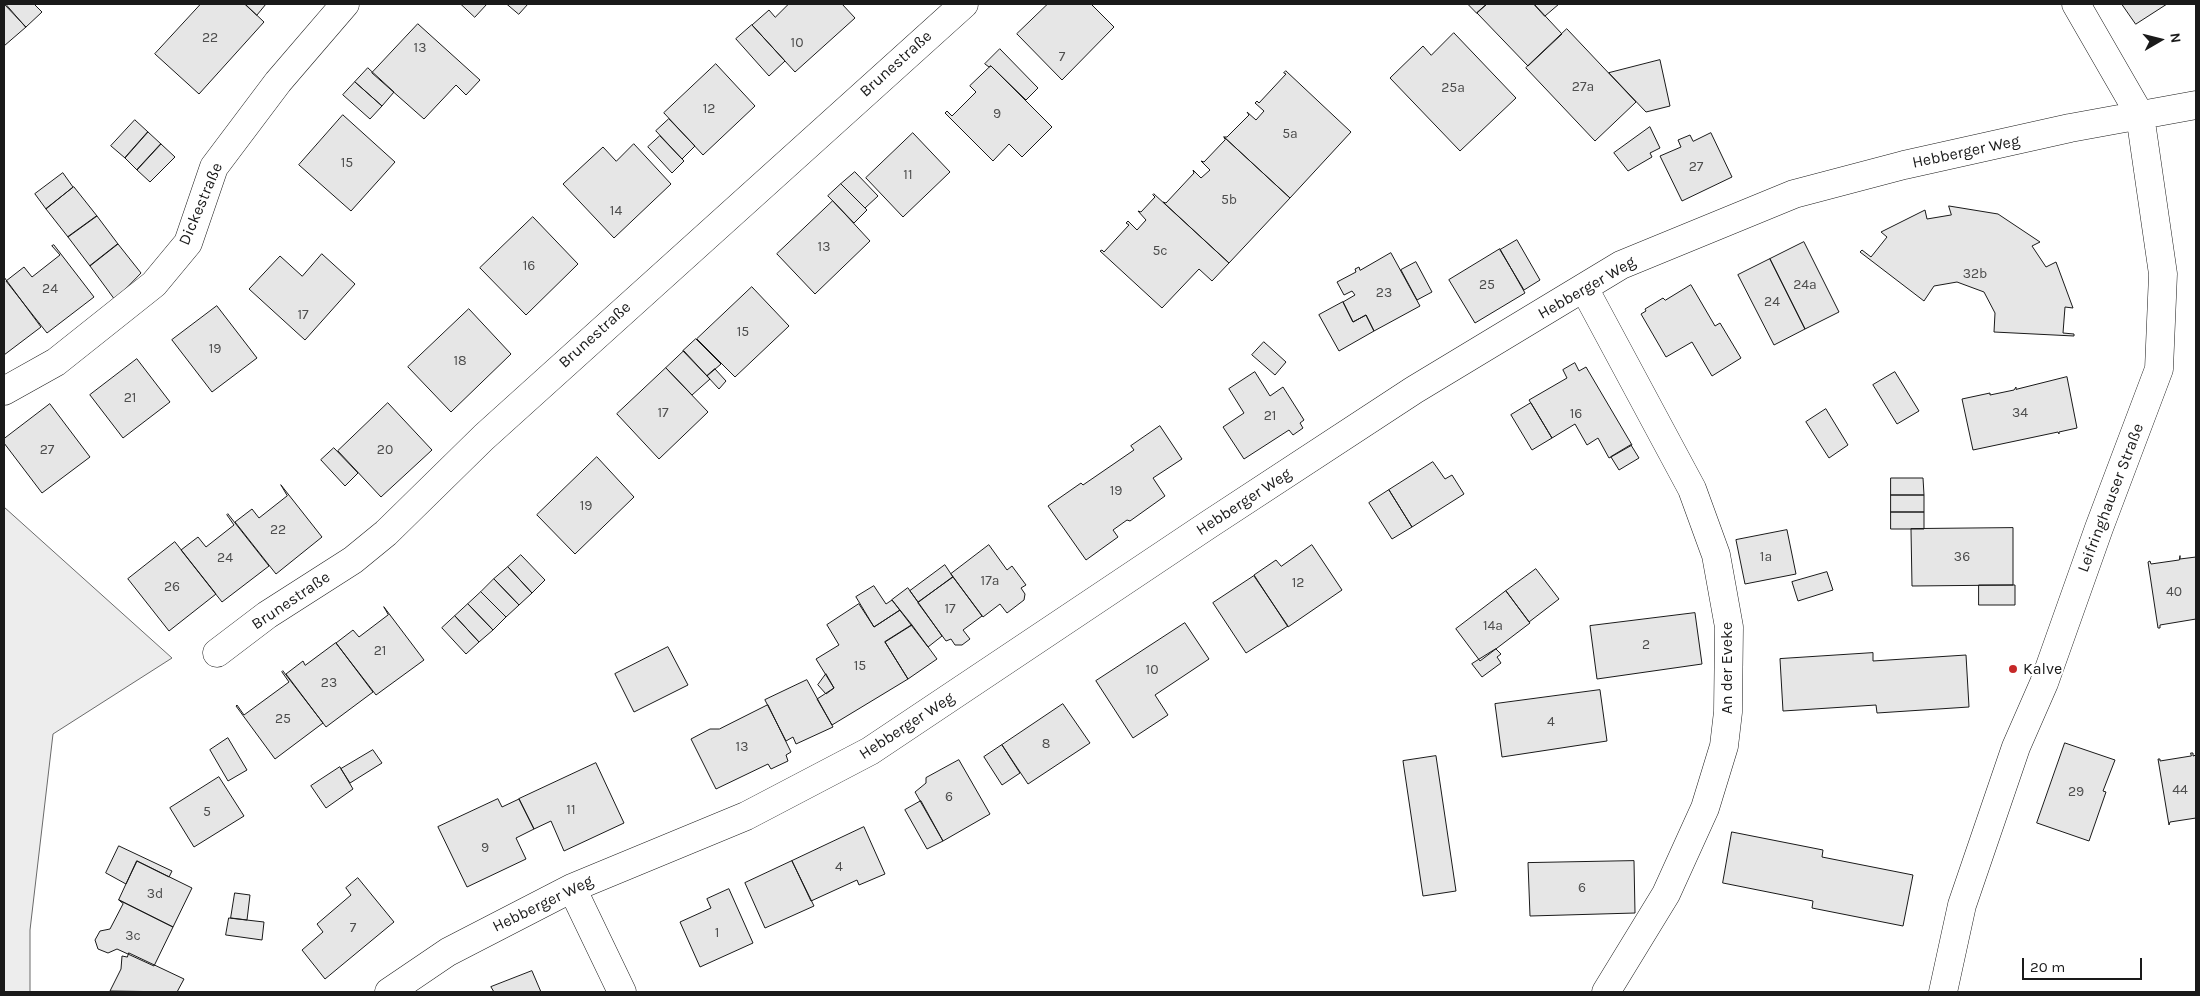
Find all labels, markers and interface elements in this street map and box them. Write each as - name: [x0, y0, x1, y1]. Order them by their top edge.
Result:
- north arrow: [2135, 15, 2185, 65]
- street label: Brunestraße: [856, 27, 936, 101]
- house number: 22: [202, 30, 218, 46]
- text: N: [2166, 32, 2184, 44]
- house number: 10: [791, 35, 803, 51]
- house number: 13: [414, 40, 426, 56]
- house number: 7: [1059, 49, 1065, 65]
- house number: 27a: [1572, 79, 1594, 95]
- house number: 25a: [1441, 80, 1465, 96]
- house number: 12: [703, 101, 715, 117]
- house number: 9: [993, 106, 1001, 122]
- house number: 5a: [1282, 126, 1298, 142]
- street label: Hebberger Weg: [1910, 131, 2022, 173]
- house number: 15: [341, 155, 353, 171]
- house number: 27: [1689, 159, 1703, 175]
- street label: Dickestraße: [175, 160, 227, 248]
- house number: 11: [903, 167, 913, 183]
- house number: 5b: [1221, 192, 1237, 208]
- house number: 14: [610, 203, 622, 219]
- house number: 13: [818, 239, 830, 255]
- house number: 5c: [1152, 243, 1168, 259]
- street label: Hebberger Weg: [1535, 252, 1639, 324]
- house number: 16: [523, 258, 535, 274]
- house number: 32b: [1963, 266, 1987, 282]
- house number: 25: [1479, 277, 1495, 293]
- house number: 24a: [1793, 277, 1817, 293]
- house number: 24: [42, 281, 58, 297]
- house number: 23: [1376, 285, 1392, 301]
- house number: 24: [1764, 294, 1780, 310]
- street label: Brunestraße: [555, 298, 635, 372]
- house number: 17: [297, 307, 309, 323]
- house number: 15: [737, 324, 749, 340]
- house number: 19: [209, 341, 221, 357]
- house number: 18: [453, 353, 467, 369]
- house number: 21: [124, 390, 136, 406]
- house number: 17: [657, 405, 669, 421]
- house number: 34: [2012, 405, 2028, 421]
- house number: 16: [1570, 406, 1582, 422]
- house number: 21: [1264, 408, 1276, 424]
- street label: Leifringhauser Straße: [2074, 421, 2148, 575]
- house number: 27: [40, 442, 54, 458]
- house number: 20: [377, 442, 393, 458]
- street label: Hebberger Weg: [1193, 464, 1295, 540]
- house number: 19: [1110, 483, 1122, 499]
- house number: 19: [580, 498, 592, 514]
- house number: 22: [270, 522, 286, 538]
- house number: 1a: [1760, 549, 1772, 565]
- house number: 36: [1954, 549, 1970, 565]
- house number: 24: [217, 550, 233, 566]
- street label: Brunestraße: [248, 568, 334, 634]
- house number: 17a: [981, 573, 999, 589]
- house number: 12: [1292, 575, 1304, 591]
- house number: 26: [164, 579, 180, 595]
- house number: 40: [2166, 584, 2182, 600]
- house number: 17: [944, 601, 956, 617]
- house number: 14a: [1483, 618, 1503, 634]
- street label: An der Eveke: [1717, 622, 1737, 714]
- house number: 2: [1642, 637, 1650, 653]
- house number: 21: [374, 643, 386, 659]
- house number: 15: [854, 658, 866, 674]
- place label: Kalve: [2023, 659, 2062, 679]
- house number: 10: [1146, 662, 1158, 678]
- marker: Kalve: [2007, 663, 2019, 675]
- house number: 23: [321, 675, 337, 691]
- street label: Hebberger Weg: [856, 688, 958, 764]
- house number: 25: [275, 711, 291, 727]
- house number: 4: [1547, 714, 1555, 730]
- house number: 8: [1042, 736, 1050, 752]
- house number: 13: [736, 739, 748, 755]
- house number: 44: [2172, 782, 2188, 798]
- house number: 29: [2068, 784, 2084, 800]
- house number: 6: [945, 789, 953, 805]
- house number: 11: [566, 802, 576, 818]
- house number: 5: [203, 804, 211, 820]
- house number: 9: [481, 840, 489, 856]
- house number: 4: [835, 859, 843, 875]
- street label: Hebberger Weg: [490, 871, 596, 937]
- house number: 6: [1578, 880, 1586, 896]
- house number: 3d: [147, 886, 163, 902]
- house number: 7: [350, 920, 356, 936]
- house number: 1: [715, 925, 719, 941]
- house number: 3c: [125, 928, 141, 944]
- scale bar: [2025, 948, 2145, 980]
- text: 20 m: [2030, 958, 2065, 976]

